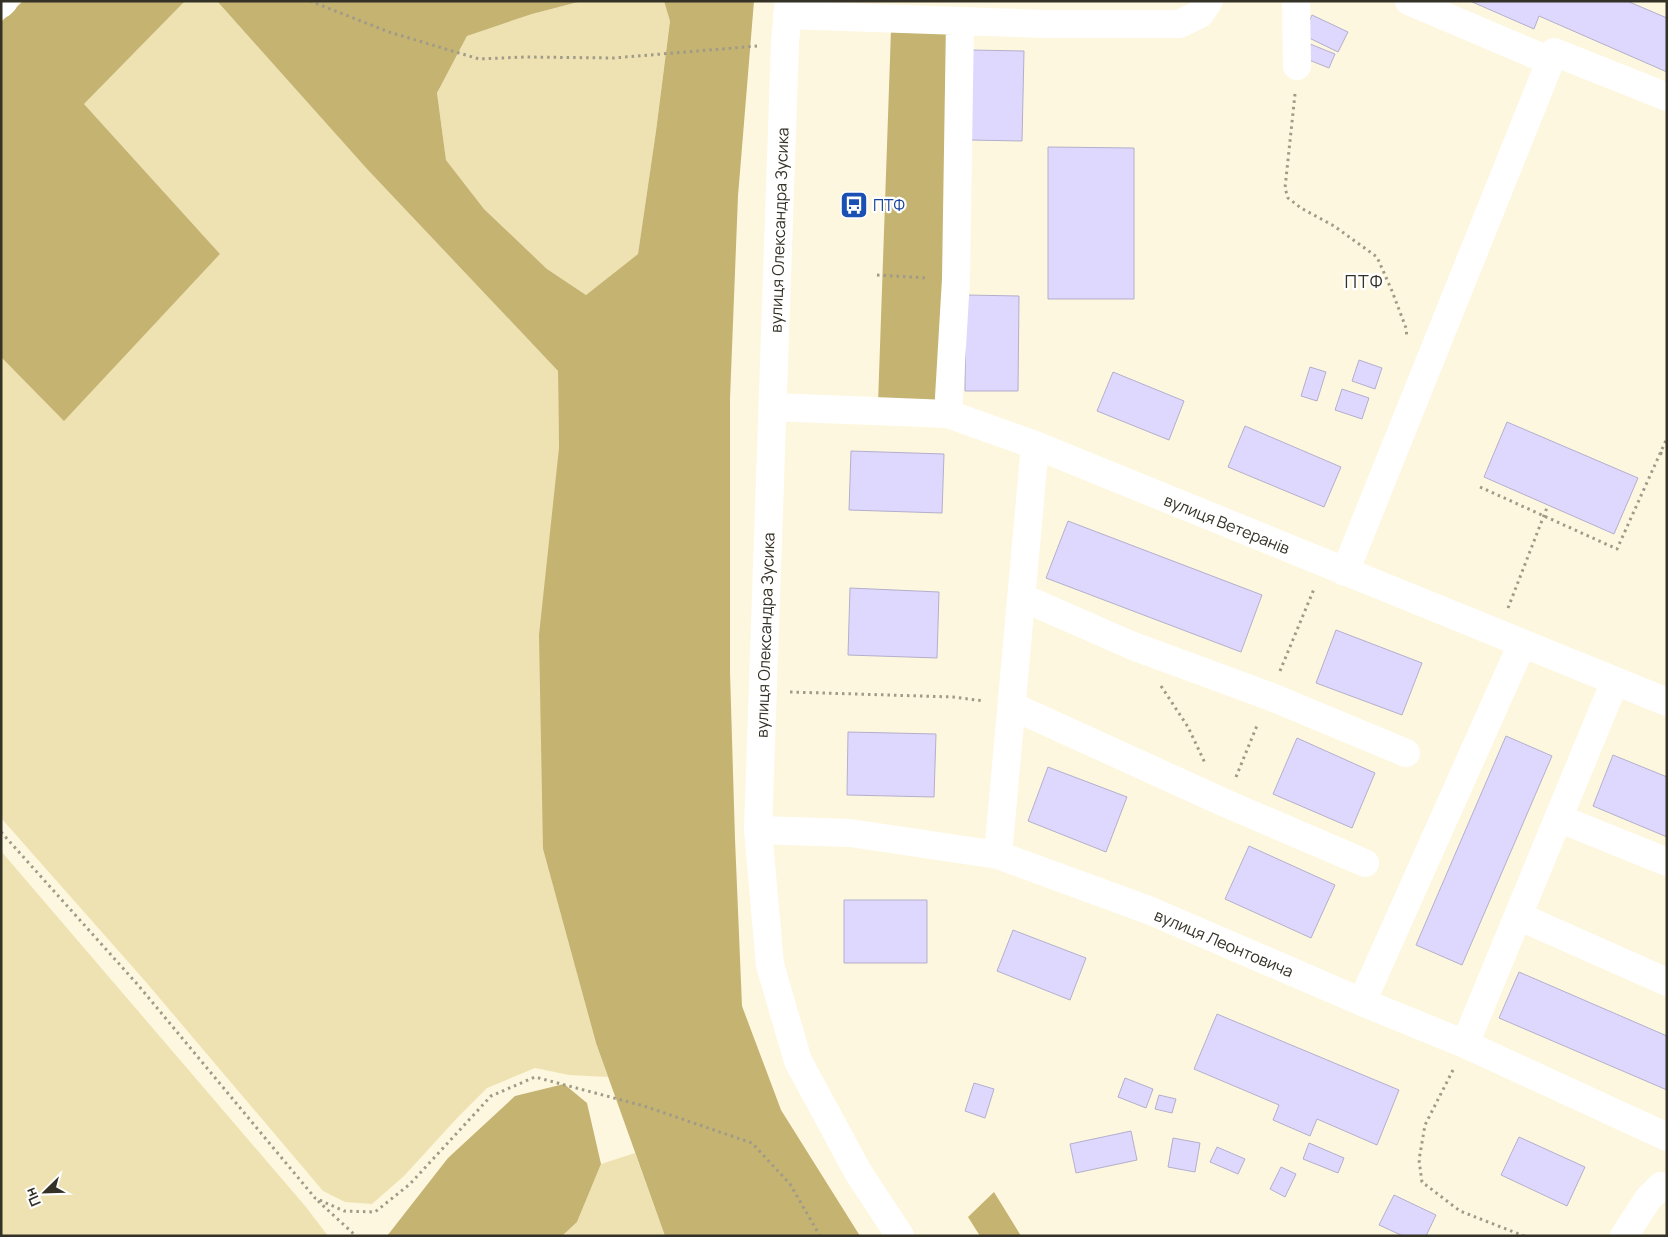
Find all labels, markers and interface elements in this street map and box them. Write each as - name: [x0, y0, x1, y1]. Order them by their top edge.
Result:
- street label: вулиця Олександра Зусика: [764, 127, 794, 333]
- bus stop icon: ПТФ: [839, 190, 869, 220]
- place label: ПТФ: [873, 194, 905, 216]
- district label: ПТФ: [1345, 269, 1383, 293]
- street label: вулиця Ветеранів: [1161, 489, 1293, 559]
- street label: вулиця Олександра Зусика: [750, 532, 780, 738]
- street label: вулиця Леонтовича: [1151, 904, 1297, 982]
- north arrow: [20, 1167, 70, 1217]
- text: Пн: [20, 1185, 45, 1210]

